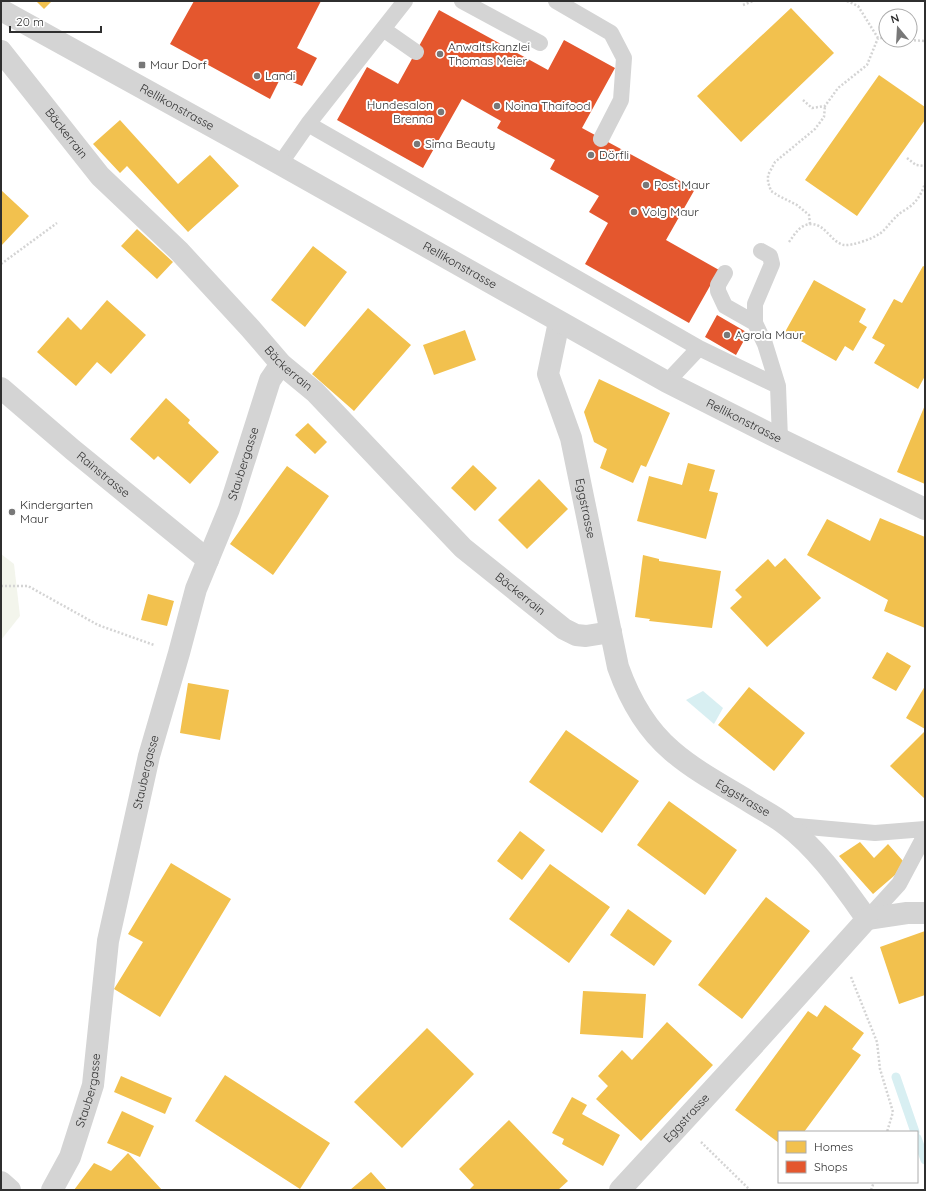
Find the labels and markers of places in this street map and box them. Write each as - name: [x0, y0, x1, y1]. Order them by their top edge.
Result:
- place label: Anwaltskanzlei Thomas Meier: [448, 39, 530, 68]
- marker: Anwaltskanzlei Thomas Meier: [435, 49, 445, 59]
- place label: Maur Dorf: [150, 57, 207, 72]
- marker: Maur Dorf: [137, 60, 147, 70]
- place label: Landi: [265, 68, 295, 83]
- marker: Landi: [252, 71, 262, 81]
- place label: Hundesalon Brenna: [367, 97, 433, 126]
- place label: Noina Thaifood: [505, 98, 591, 113]
- marker: Noina Thaifood: [492, 101, 502, 111]
- marker: Hundesalon Brenna: [436, 107, 446, 117]
- place label: Sima Beauty: [425, 136, 495, 151]
- marker: Sima Beauty: [412, 139, 422, 149]
- place label: Dörfli: [599, 147, 629, 162]
- marker: Dörfli: [586, 150, 596, 160]
- place label: Post Maur: [654, 177, 710, 192]
- marker: Post Maur: [641, 180, 651, 190]
- place label: Volg Maur: [642, 204, 699, 219]
- marker: Volg Maur: [629, 207, 639, 217]
- place label: Agrola Maur: [735, 327, 804, 342]
- marker: Agrola Maur: [722, 330, 732, 340]
- place label: Kindergarten Maur: [20, 497, 93, 526]
- marker: Kindergarten Maur: [7, 507, 17, 517]

